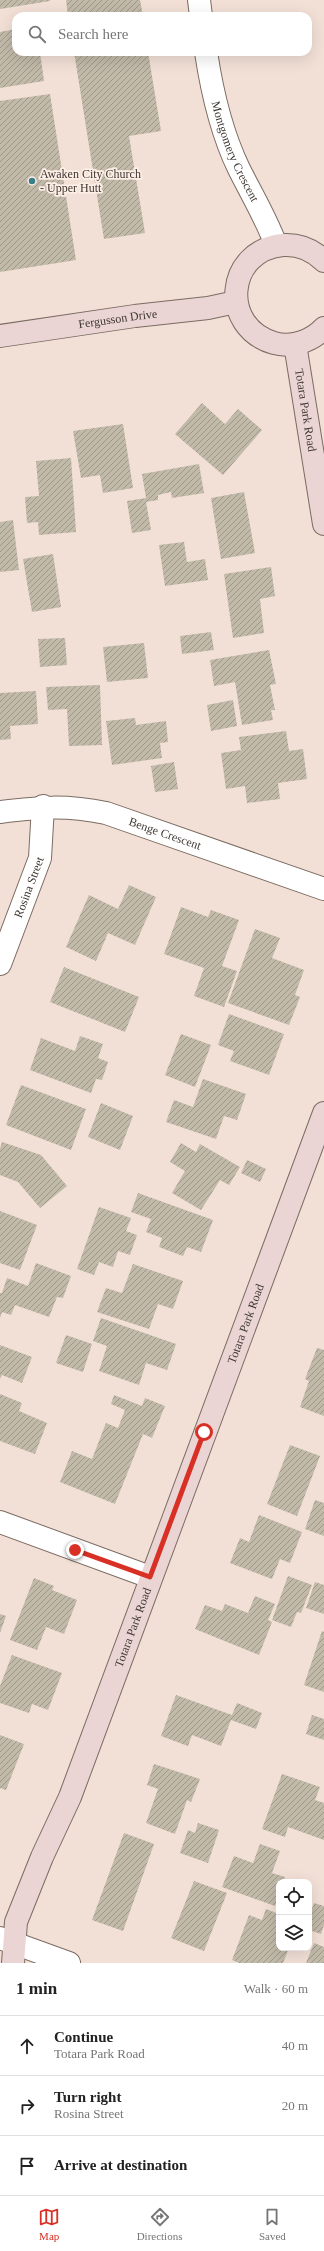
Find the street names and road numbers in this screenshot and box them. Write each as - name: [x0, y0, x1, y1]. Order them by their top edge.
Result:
- street label: Montgomery Crescent: [209, 100, 262, 205]
- street label: Fergusson Drive: [77, 307, 158, 331]
- street label: Totara Park Road: [292, 368, 319, 453]
- street label: Benge Crescent: [127, 814, 204, 853]
- street label: Rosina Street: [11, 854, 47, 920]
- street label: Totara Park Road: [225, 1282, 267, 1366]
- street label: Totara Park Road: [112, 1586, 154, 1669]

